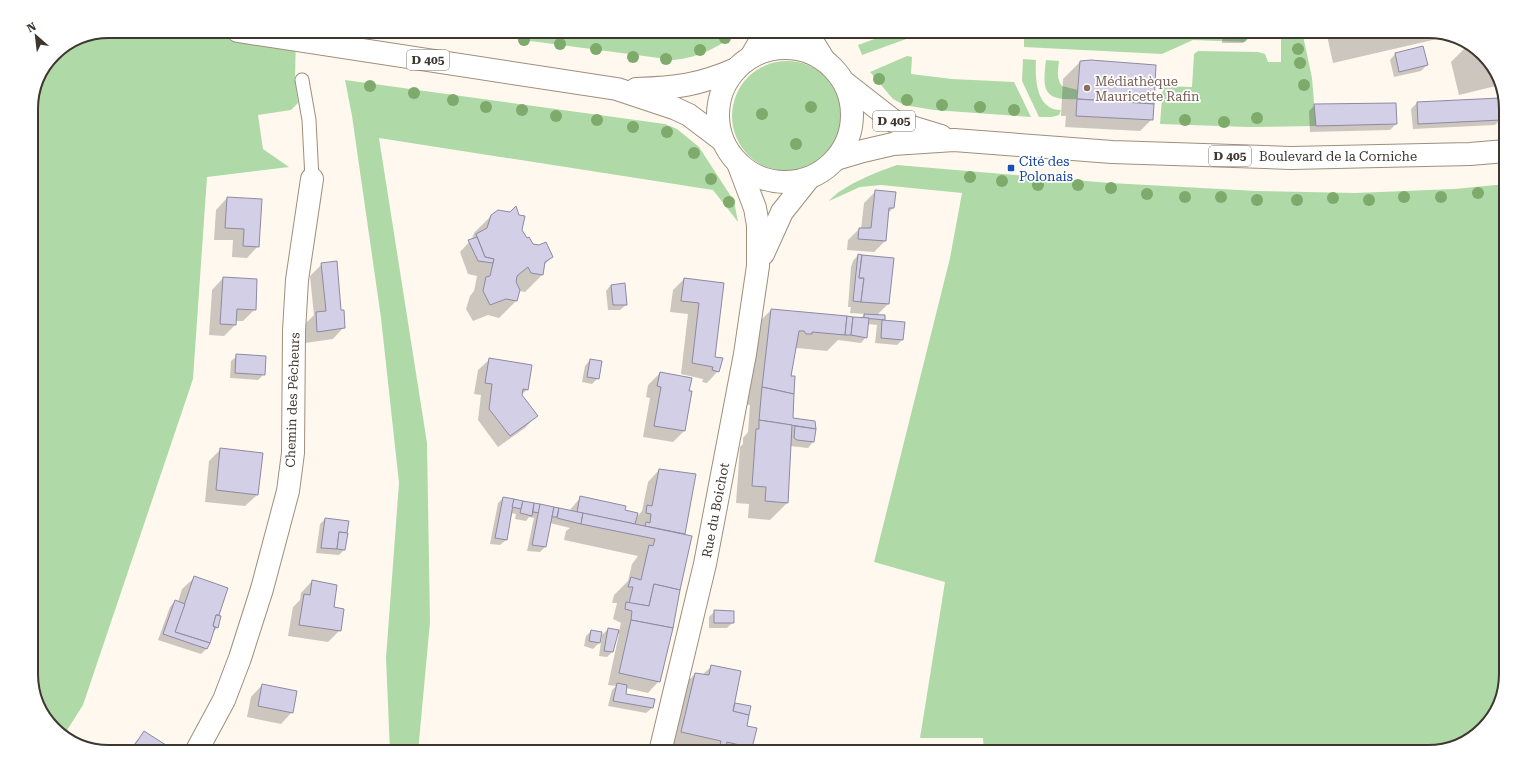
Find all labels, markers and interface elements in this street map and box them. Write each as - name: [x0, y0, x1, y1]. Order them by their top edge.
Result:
- north arrow: [16, 16, 56, 56]
- text: N: [25, 20, 39, 35]
- road number: D 405: [407, 50, 449, 70]
- place label: Médiathèque Mauricette Rafin: [1095, 74, 1200, 104]
- marker: Médiathèque Mauricette Rafin: [1082, 83, 1092, 93]
- road number: D 405: [873, 111, 915, 131]
- road number: D 405: [1209, 146, 1251, 166]
- street label: Boulevard de la Corniche: [1259, 149, 1417, 164]
- place label: Cité des Polonais: [1019, 154, 1073, 184]
- marker: Cité des Polonais: [1006, 163, 1016, 173]
- street label: Chemin des Pêcheurs: [283, 332, 302, 468]
- street label: Rue du Boichot: [699, 461, 732, 559]

